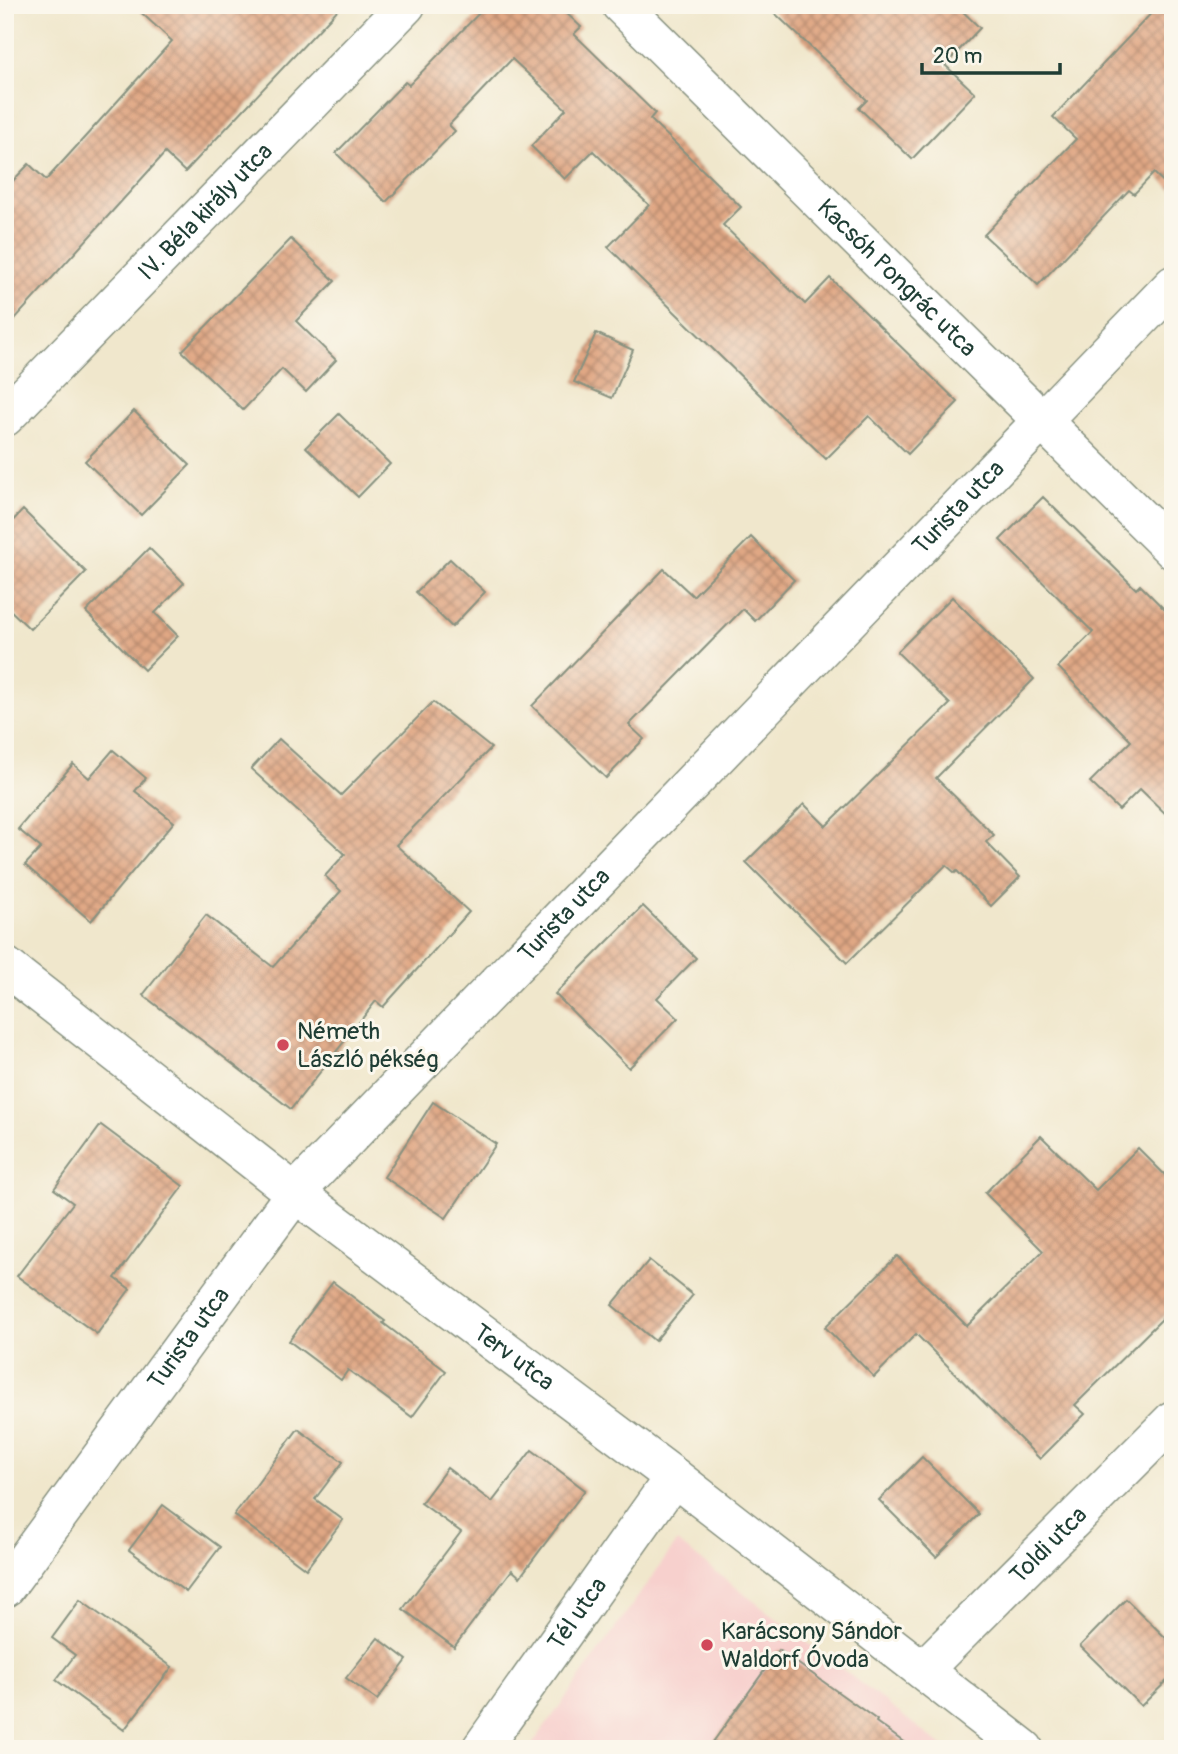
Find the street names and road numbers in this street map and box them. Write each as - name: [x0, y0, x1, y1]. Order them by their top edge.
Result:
- street label: IV. Béla király utca: [132, 137, 279, 286]
- street label: Kacsóh Pongrác utca: [811, 193, 982, 363]
- street label: Turista utca: [907, 455, 1010, 561]
- street label: Turista utca: [512, 862, 616, 968]
- street label: Turista utca: [142, 1282, 236, 1395]
- street label: Terv utca: [468, 1318, 560, 1397]
- street label: Toldi utca: [1004, 1501, 1093, 1590]
- street label: Tél utca: [542, 1572, 613, 1656]

